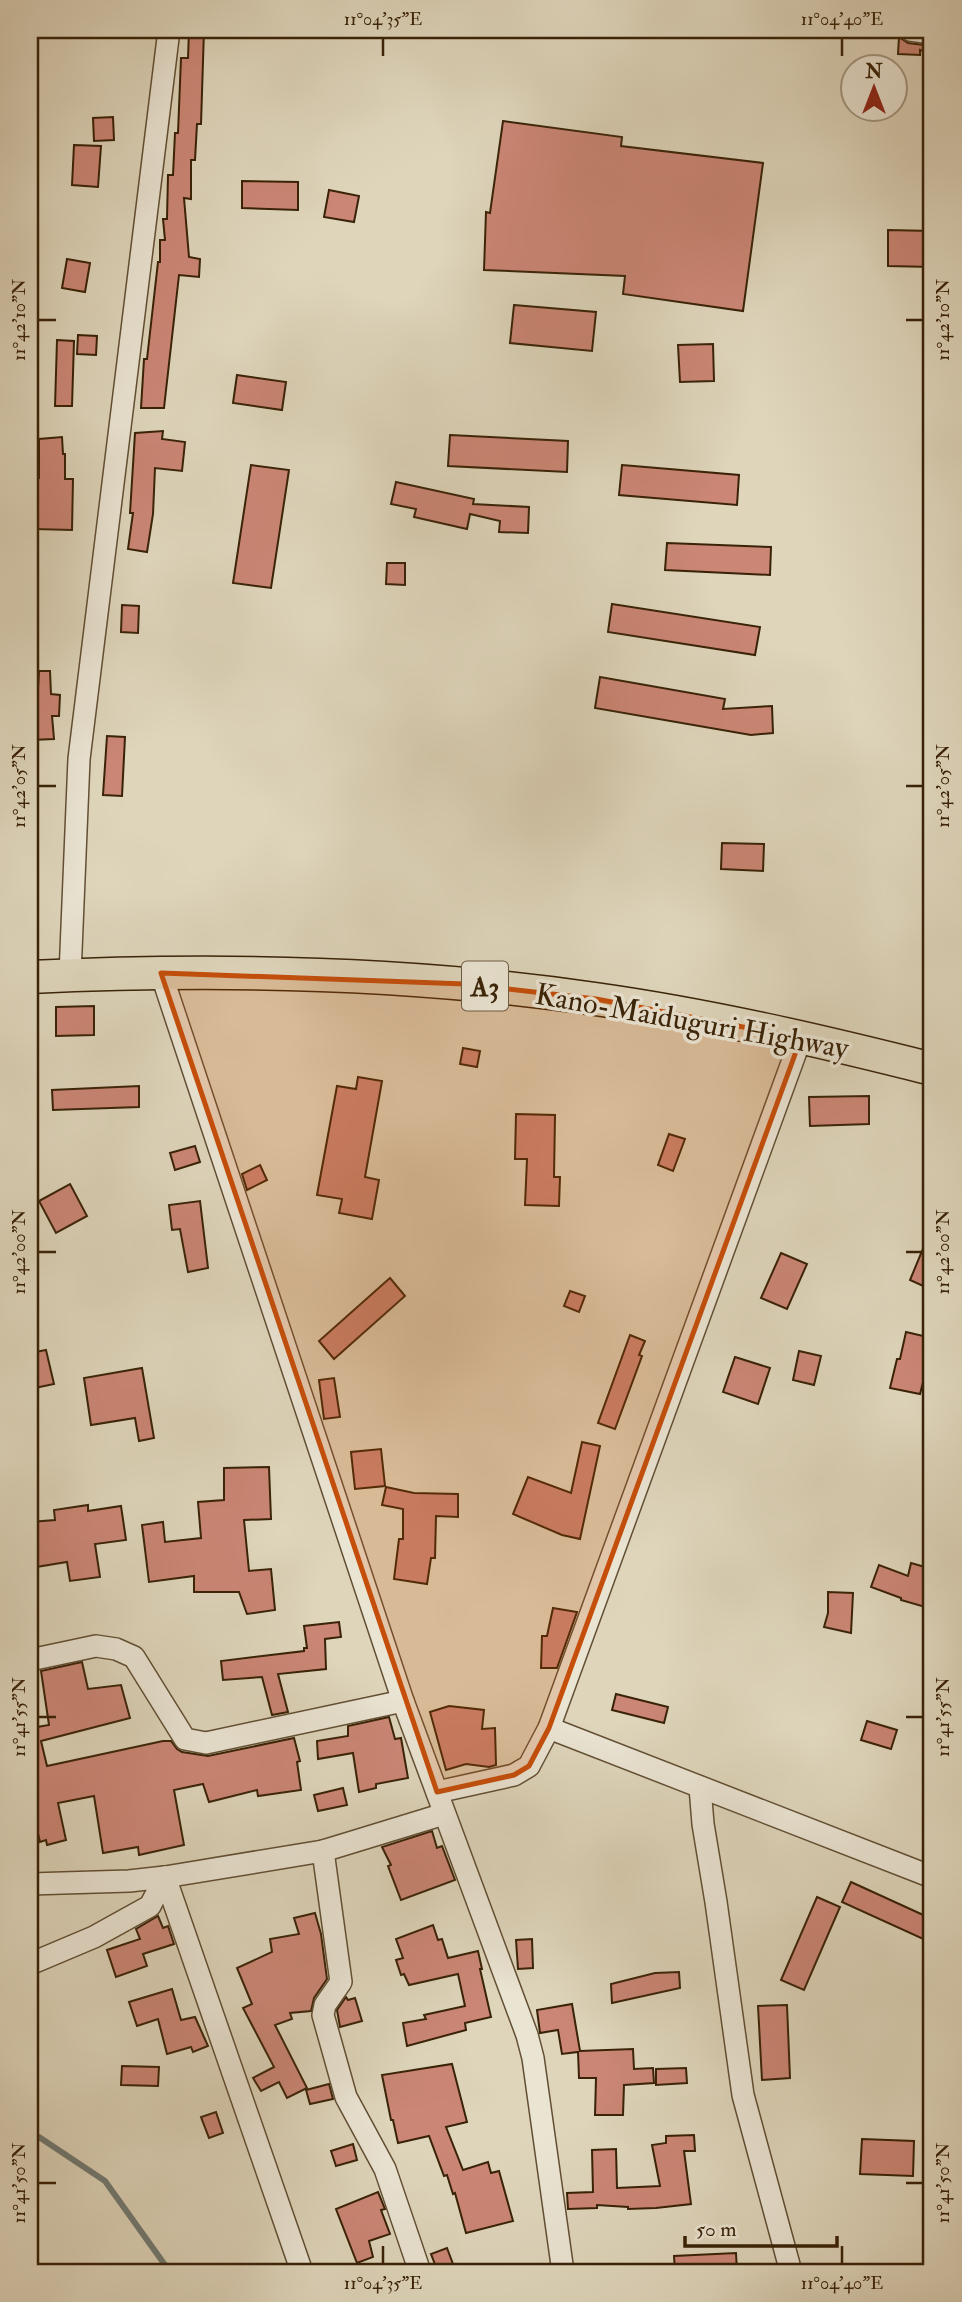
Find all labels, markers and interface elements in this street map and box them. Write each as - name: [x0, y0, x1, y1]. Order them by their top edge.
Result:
- text: 11°04'35"E: [344, 8, 422, 31]
- text: 11°04'40"E: [801, 8, 883, 31]
- north arrow: [839, 52, 909, 122]
- text: N: [864, 60, 883, 84]
- text: 11°42'10"N: [8, 279, 31, 361]
- text: 11°42'10"N: [932, 279, 955, 361]
- text: 11°42'05"N: [8, 744, 31, 828]
- text: 11°42'05"N: [932, 744, 955, 828]
- road number: A3: [462, 962, 508, 1010]
- street label: Kano-Maiduguri Highway: [532, 976, 852, 1067]
- text: 11°42'00"N: [8, 1209, 31, 1295]
- text: 11°42'00"N: [932, 1209, 955, 1295]
- text: 11°41'55"N: [8, 1677, 31, 1757]
- text: 11°41'55"N: [932, 1677, 955, 1757]
- text: 11°41'50"N: [8, 2143, 31, 2223]
- text: 11°41'50"N: [932, 2143, 955, 2223]
- scale bar: [685, 2204, 838, 2248]
- text: 50 m: [696, 2216, 737, 2243]
- text: 11°04'35"E: [344, 2272, 422, 2295]
- text: 11°04'40"E: [801, 2272, 883, 2295]

